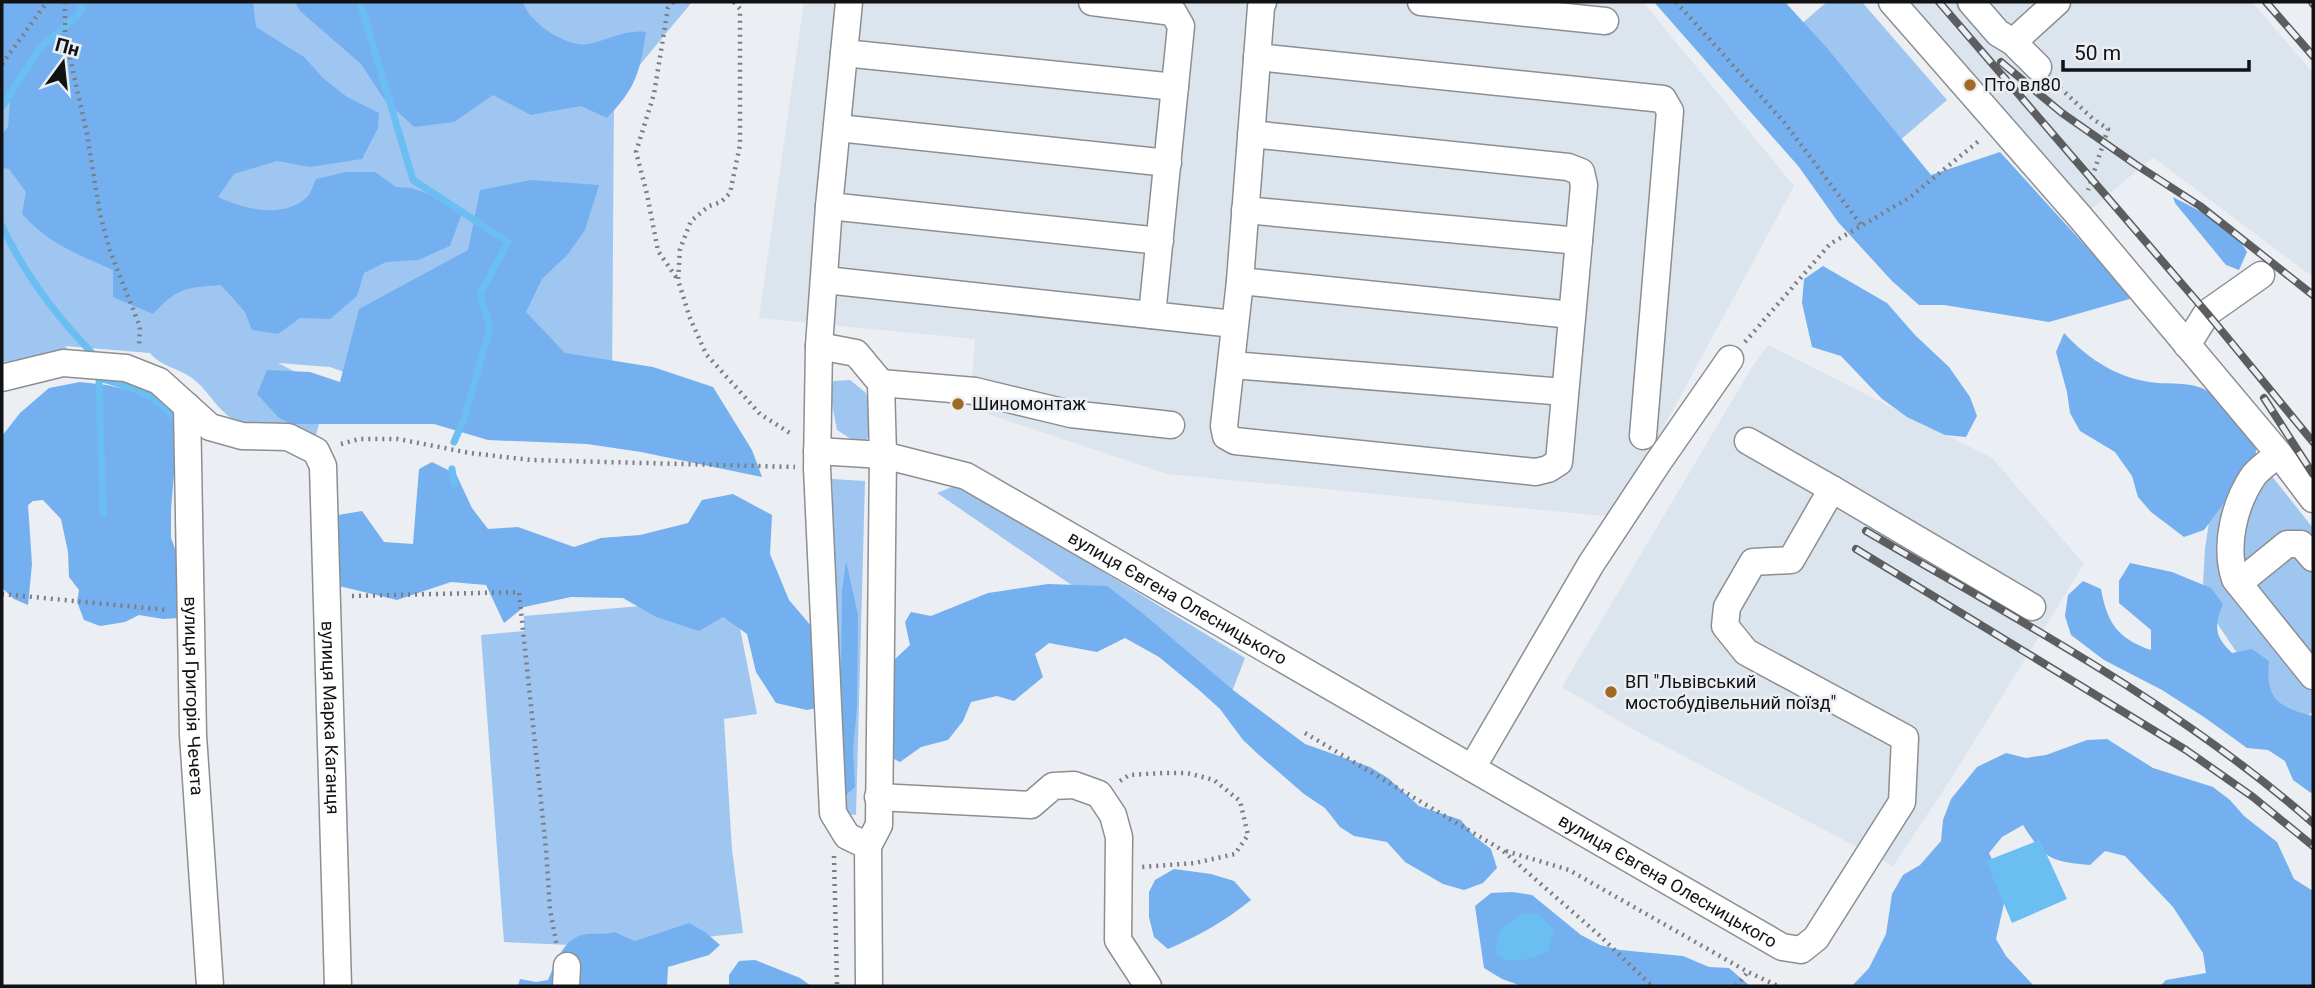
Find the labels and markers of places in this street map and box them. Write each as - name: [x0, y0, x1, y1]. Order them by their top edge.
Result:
- place label: Пто вл80: [1984, 74, 2061, 95]
- marker: Пто вл80: [1962, 77, 1978, 93]
- place label: Шиномонтаж: [972, 393, 1086, 414]
- marker: Шиномонтаж: [950, 396, 966, 412]
- place label: ВП "Львівський мостобудівельний поїзд": [1625, 671, 1836, 713]
- marker: ВП "Львівський мостобудівельний поїзд": [1603, 684, 1619, 700]

